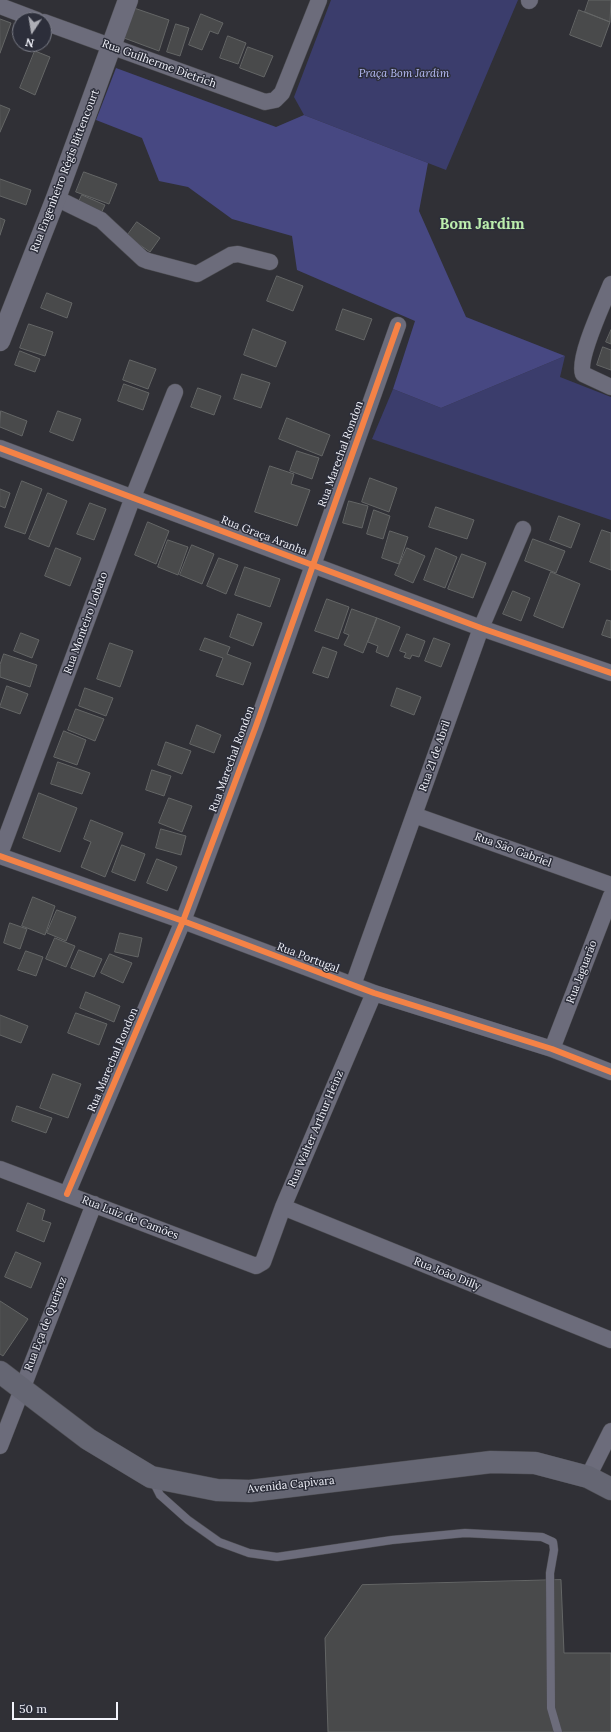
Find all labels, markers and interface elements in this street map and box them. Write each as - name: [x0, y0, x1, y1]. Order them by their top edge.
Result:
- north arrow: [12, 12, 52, 52]
- text: N: [24, 35, 35, 50]
- street label: Rua Guilherme Dietrich: [100, 37, 218, 91]
- park label: Praça Bom Jardim: [359, 67, 449, 81]
- street label: Rua Engenheiro Régis Bittencourt: [28, 88, 102, 254]
- district label: Bom Jardim: [439, 216, 525, 234]
- street label: Rua Marechal Rondon: [316, 399, 366, 509]
- street label: Rua Graça Aranha: [219, 513, 309, 559]
- street label: Rua Monteiro Lobato: [61, 570, 111, 676]
- street label: Rua Marechal Rondon: [207, 704, 257, 814]
- street label: Rua 21 de Abril: [417, 719, 453, 793]
- street label: Rua São Gabriel: [473, 830, 553, 870]
- street label: Rua Jaguarão: [564, 938, 600, 1006]
- street label: Rua Portugal: [275, 940, 341, 976]
- street label: Rua Marechal Rondon: [85, 1006, 141, 1114]
- street label: Rua Walter Arthur Heinz: [285, 1069, 347, 1189]
- street label: Rua Luiz de Camões: [80, 1193, 180, 1243]
- street label: Rua João Dilly: [412, 1255, 482, 1293]
- street label: Rua Eça de Queiroz: [22, 1275, 70, 1373]
- street label: Avenida Capivara: [247, 1474, 335, 1496]
- scale bar: [14, 1694, 120, 1720]
- text: 50 m: [19, 1701, 47, 1716]

